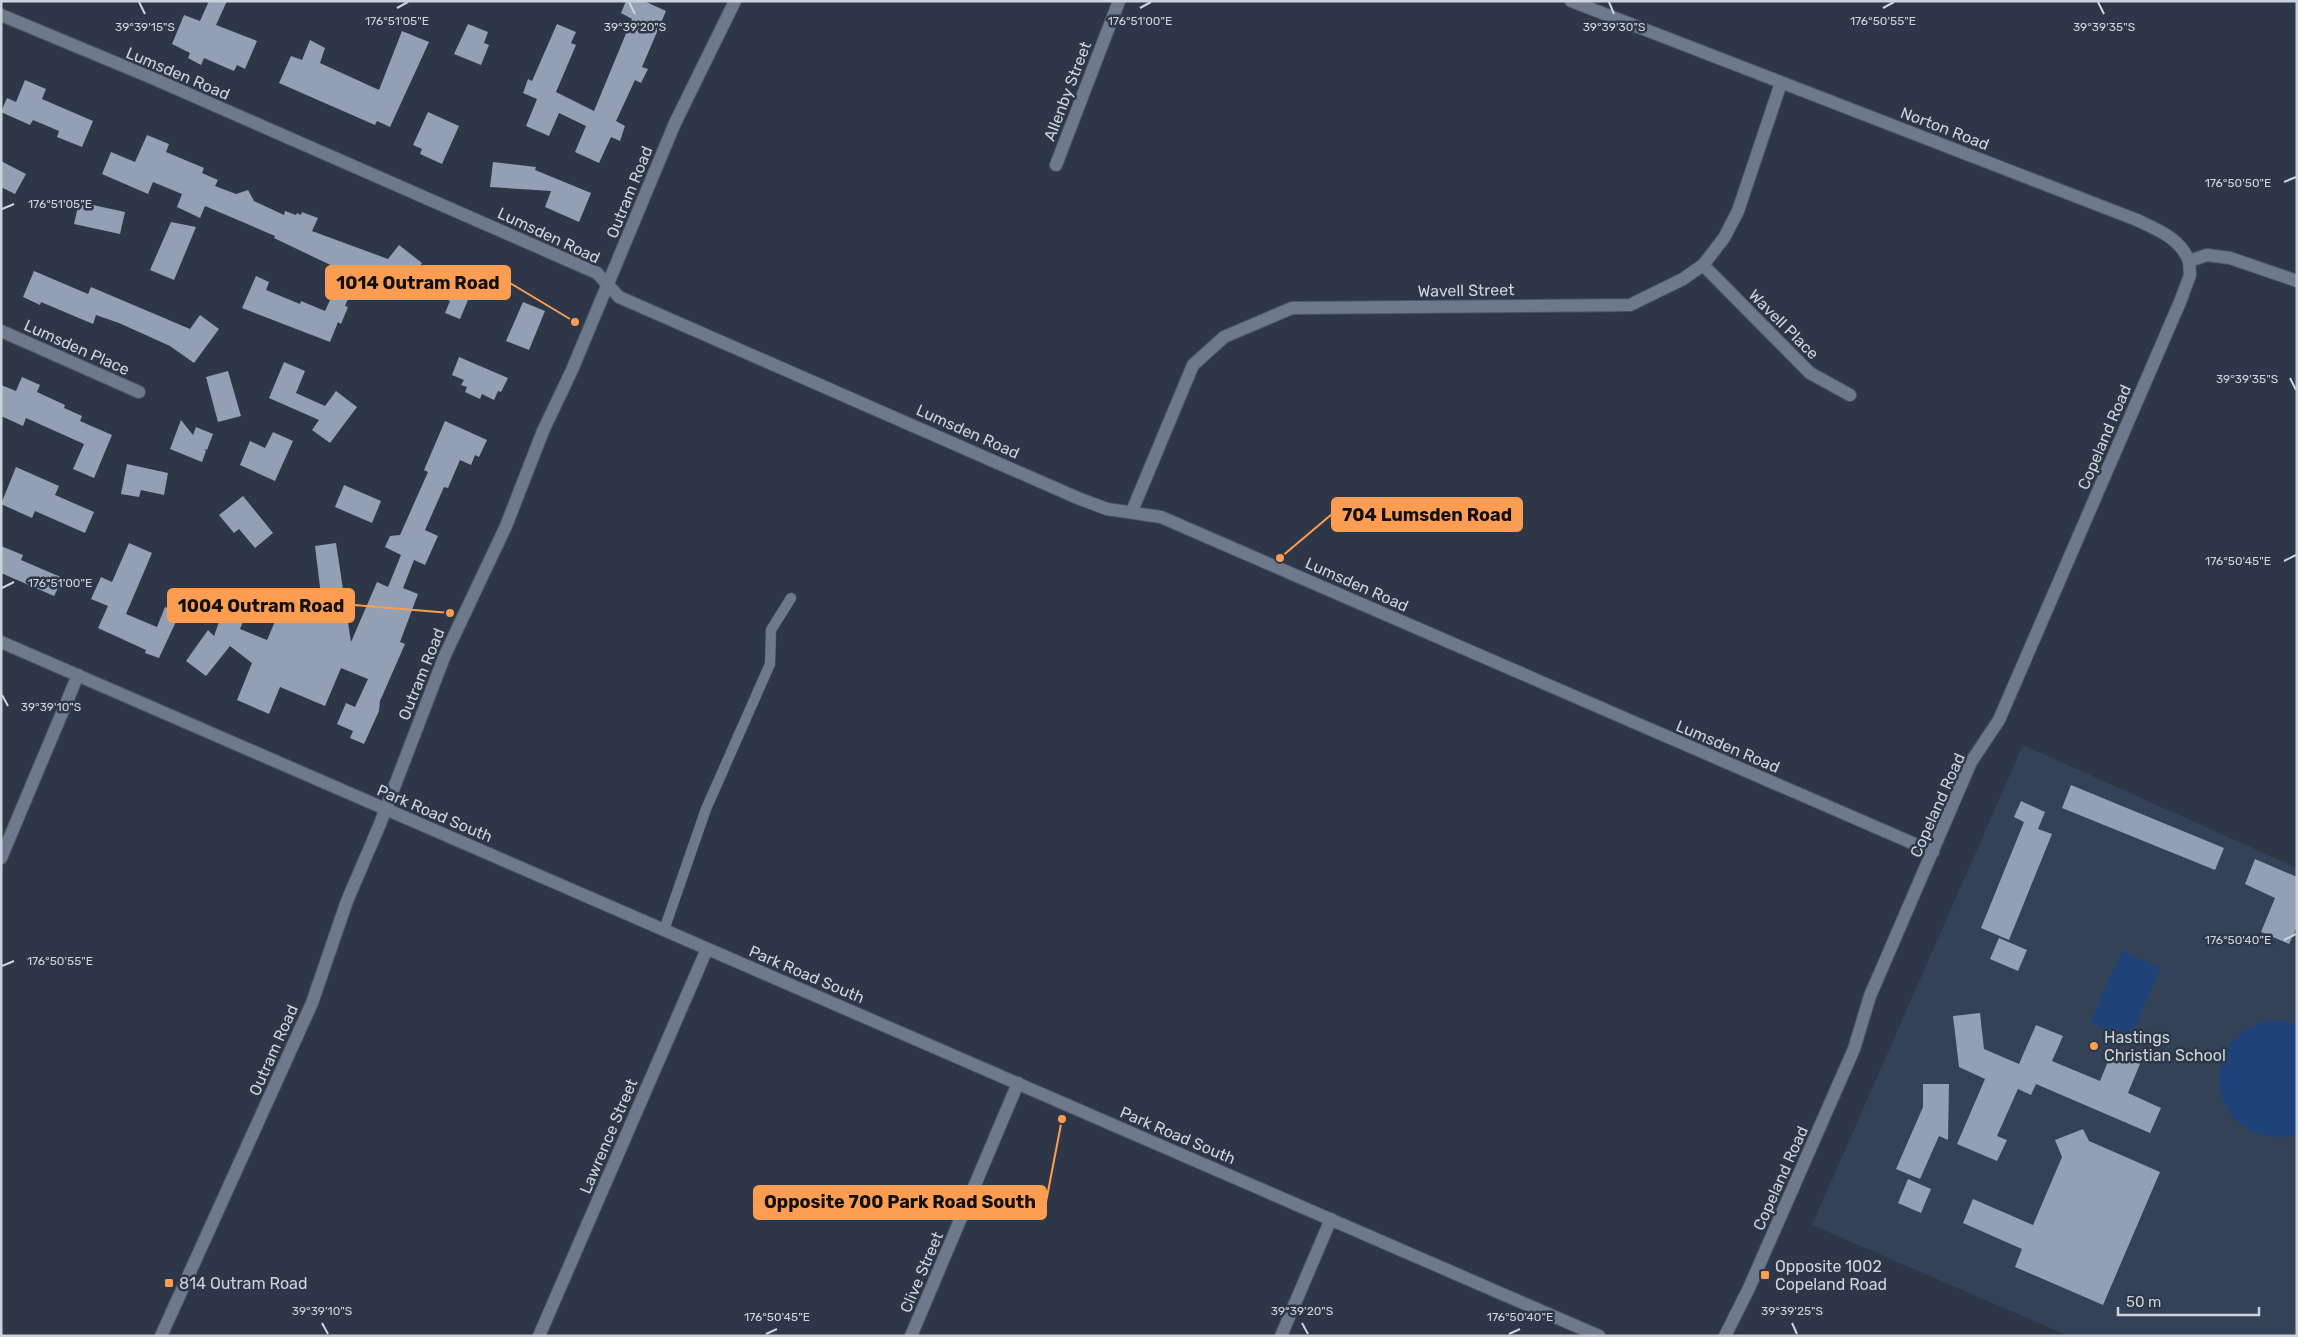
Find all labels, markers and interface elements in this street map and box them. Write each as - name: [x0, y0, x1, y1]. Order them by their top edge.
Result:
- text: 176°51'05"E: [365, 14, 429, 28]
- text: 176°51'00"E: [1108, 14, 1172, 28]
- text: 176°50'55"E: [1850, 14, 1916, 28]
- text: 39°39'15"S: [115, 20, 175, 34]
- text: 39°39'20"S: [604, 20, 666, 34]
- text: 39°39'30"S: [1583, 20, 1645, 34]
- text: 39°39'35"S: [2073, 20, 2135, 34]
- street label: Allenby Street: [1040, 39, 1095, 144]
- street label: Lumsden Road: [123, 43, 233, 104]
- street label: Norton Road: [1898, 103, 1992, 154]
- street label: Outram Road: [602, 143, 657, 241]
- text: 176°50'50"E: [2205, 176, 2271, 190]
- text: 176°51'05"E: [28, 197, 92, 211]
- street label: Lumsden Road: [495, 203, 603, 267]
- callout: 1014 Outram Road: [326, 266, 510, 299]
- text: 1014 Outram Road: [336, 272, 500, 294]
- street label: Wavell Street: [1418, 280, 1514, 301]
- street label: Wavell Place: [1745, 285, 1823, 363]
- street label: Lumsden Place: [21, 316, 133, 379]
- text: 39°39'35"S: [2216, 372, 2278, 386]
- street label: Copeland Road: [2074, 382, 2135, 493]
- street label: Lumsden Road: [913, 400, 1022, 463]
- callout: 704 Lumsden Road: [1332, 498, 1522, 531]
- text: 704 Lumsden Road: [1342, 504, 1512, 526]
- street label: Lumsden Road: [1302, 553, 1411, 616]
- text: 176°50'45"E: [2205, 554, 2271, 568]
- text: 176°51'00"E: [28, 576, 92, 590]
- callout: 1004 Outram Road: [168, 589, 354, 622]
- text: 1004 Outram Road: [178, 595, 344, 617]
- street label: Outram Road: [394, 625, 449, 723]
- text: 39°39'10"S: [21, 700, 81, 714]
- street label: Lumsden Road: [1673, 716, 1783, 777]
- street label: Copeland Road: [1906, 750, 1969, 860]
- street label: Park Road South: [374, 781, 495, 846]
- text: 176°50'40"E: [2205, 933, 2271, 947]
- street label: Park Road South: [746, 942, 867, 1007]
- text: 176°50'55"E: [27, 954, 93, 968]
- street label: Outram Road: [245, 1002, 302, 1099]
- place label: Hastings Christian School: [2104, 1028, 2226, 1065]
- marker: Hastings Christian School: [2088, 1040, 2100, 1052]
- street label: Lawrence Street: [576, 1076, 641, 1197]
- street label: Park Road South: [1117, 1103, 1238, 1168]
- street label: Copeland Road: [1749, 1123, 1812, 1233]
- callout: Opposite 700 Park Road South: [754, 1186, 1046, 1219]
- text: Opposite 700 Park Road South: [764, 1191, 1036, 1213]
- street label: Clive Street: [896, 1229, 947, 1316]
- place label: Opposite 1002 Copeland Road: [1775, 1257, 1887, 1294]
- marker: Opposite 1002 Copeland Road: [1759, 1269, 1771, 1281]
- place label: 814 Outram Road: [179, 1274, 307, 1293]
- marker: 814 Outram Road: [163, 1277, 175, 1289]
- scale bar: [2118, 1284, 2259, 1316]
- text: 50 m: [2126, 1293, 2161, 1311]
- text: 39°39'10"S: [292, 1304, 352, 1318]
- text: 39°39'20"S: [1271, 1304, 1333, 1318]
- text: 39°39'25"S: [1761, 1304, 1823, 1318]
- text: 176°50'45"E: [744, 1310, 810, 1324]
- text: 176°50'40"E: [1487, 1310, 1553, 1324]

